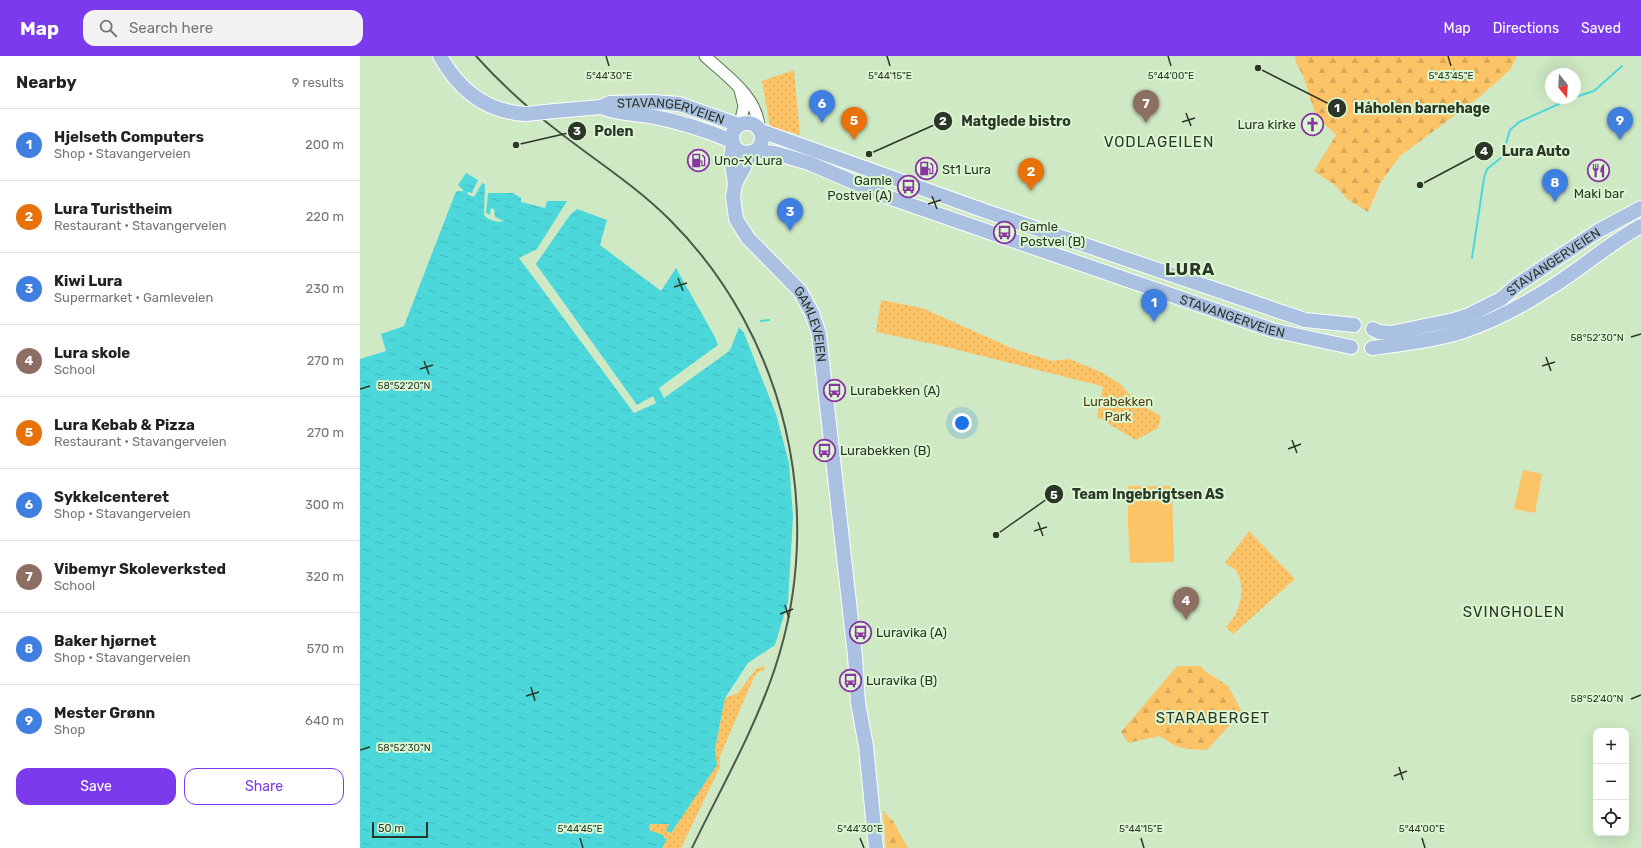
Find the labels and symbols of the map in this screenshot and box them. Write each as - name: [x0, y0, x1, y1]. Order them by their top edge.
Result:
- north arrow: [1545, 68, 1581, 104]
- text: 5°44'30"E: [586, 70, 632, 82]
- text: 5°44'15"E: [868, 70, 912, 82]
- text: 5°44'00"E: [1148, 70, 1194, 82]
- text: 5°43'45"E: [1428, 70, 1474, 82]
- pin: 6: [809, 90, 835, 123]
- pin: 7: [1133, 90, 1159, 123]
- street label: STAVANGERVEIEN: [617, 95, 727, 127]
- callout: Håholen barnehage: [1327, 95, 1498, 121]
- text: Håholen barnehage: [1354, 100, 1490, 117]
- text: 1: [1334, 101, 1340, 115]
- pin: 5: [841, 107, 867, 140]
- pin: 9: [1607, 107, 1633, 140]
- callout: Matglede bistro: [933, 108, 1079, 134]
- church icon: Lura kirke: [1299, 111, 1325, 137]
- text: Matglede bistro: [961, 113, 1071, 130]
- text: 2: [939, 114, 947, 128]
- place label: Lura kirke: [1237, 117, 1296, 132]
- callout: Polen: [567, 118, 642, 144]
- text: Polen: [594, 123, 634, 140]
- text: 3: [573, 124, 581, 138]
- district label: VODLAGEILEN: [1104, 133, 1214, 151]
- callout: Lura Auto: [1474, 138, 1579, 164]
- text: Lura Auto: [1502, 143, 1570, 160]
- text: 4: [1480, 144, 1488, 158]
- fuel station icon: Uno-X Lura: [686, 147, 712, 173]
- place label: Uno-X Lura: [714, 153, 782, 168]
- fuel station icon: St1 Lura: [914, 156, 940, 182]
- pin: 2: [1018, 158, 1044, 191]
- restaurant icon: Maki bar: [1586, 158, 1612, 184]
- place label: St1 Lura: [942, 162, 991, 177]
- pin: 8: [1542, 169, 1568, 202]
- place label: Gamle Postvei (A): [827, 173, 892, 203]
- bus stop icon: Gamle Postvei (A): [895, 174, 921, 200]
- place label: Maki bar: [1574, 186, 1624, 201]
- pin: 3: [777, 198, 803, 231]
- place label: Gamle Postvei (B): [1020, 219, 1085, 249]
- bus stop icon: Gamle Postvei (B): [992, 220, 1018, 246]
- street label: STAVANGERVEIEN: [1503, 225, 1603, 299]
- district label: LURA: [1165, 259, 1215, 279]
- street label: GAMLEVEIEN: [791, 283, 829, 363]
- pin: 1: [1141, 289, 1167, 322]
- street label: STAVANGERVEIEN: [1178, 292, 1286, 341]
- text: 58°52'30"N: [1570, 332, 1624, 344]
- bus stop icon: Lurabekken (A): [821, 377, 847, 403]
- text: 58°52'20"N: [377, 380, 431, 392]
- place label: Lurabekken (A): [850, 383, 940, 398]
- park label: Lurabekken Park: [1083, 394, 1153, 424]
- your location: [952, 413, 972, 433]
- bus stop icon: Lurabekken (B): [812, 437, 838, 463]
- place label: Lurabekken (B): [840, 443, 931, 458]
- callout: Team Ingebrigtsen AS: [1044, 481, 1233, 507]
- text: Team Ingebrigtsen AS: [1072, 486, 1224, 503]
- text: 5: [1050, 488, 1058, 502]
- pin: 4: [1173, 587, 1199, 620]
- district label: SVINGHOLEN: [1463, 603, 1565, 621]
- bus stop icon: Luravika (A): [848, 619, 874, 645]
- place label: Luravika (A): [876, 625, 947, 640]
- bus stop icon: Luravika (B): [837, 667, 863, 693]
- place label: Luravika (B): [866, 673, 937, 688]
- text: 58°52'40"N: [1571, 693, 1623, 705]
- district label: STARABERGET: [1156, 709, 1270, 727]
- text: 58°52'30"N: [377, 742, 431, 754]
- scale bar: [372, 820, 428, 839]
- text: 5°44'45"E: [557, 823, 603, 835]
- text: 5°44'30"E: [837, 823, 883, 835]
- text: 5°44'15"E: [1119, 823, 1163, 835]
- text: 5°44'00"E: [1399, 823, 1445, 835]

